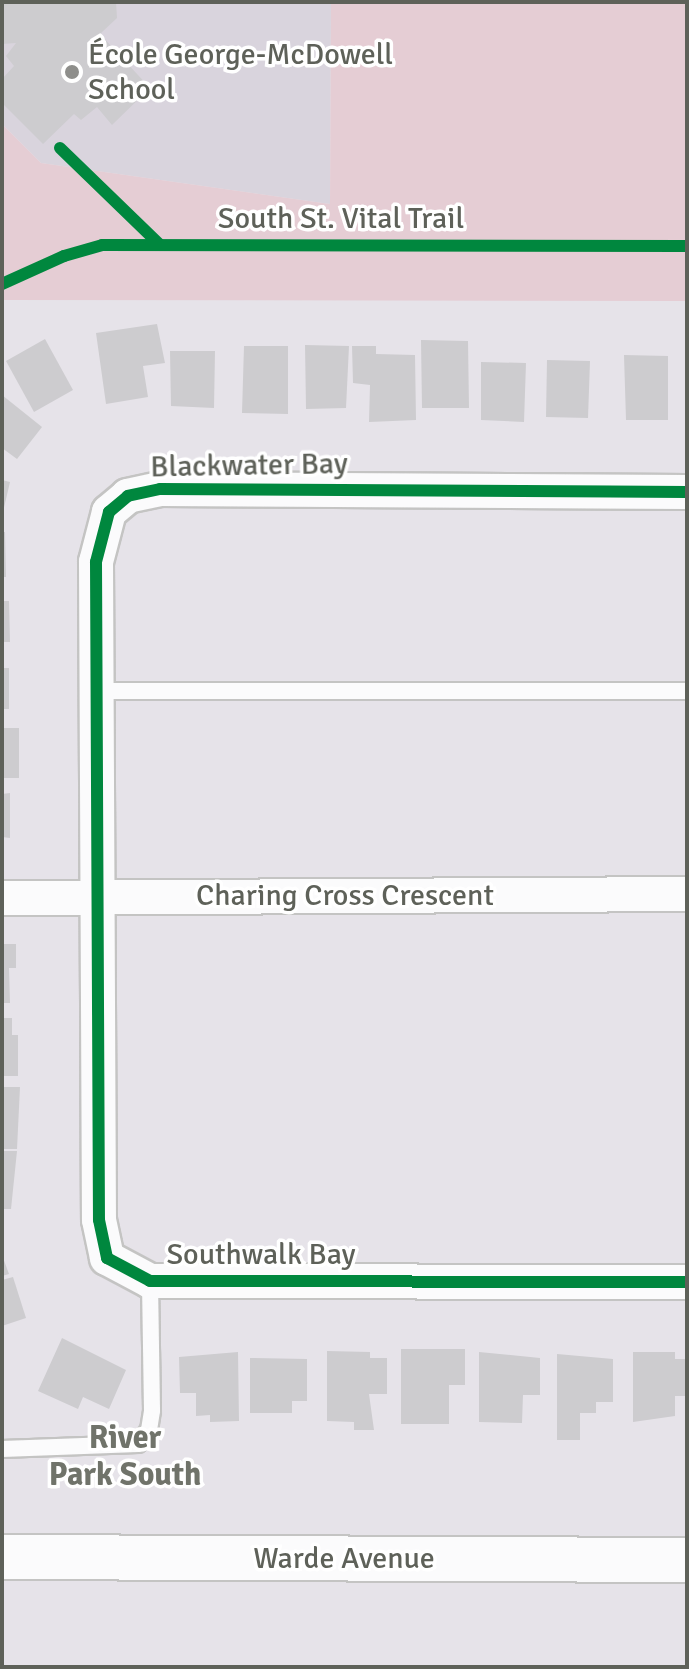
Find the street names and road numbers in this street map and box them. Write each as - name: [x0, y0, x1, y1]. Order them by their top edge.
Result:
- street label: South St. Vital Trail: [218, 201, 464, 237]
- street label: Blackwater Bay: [150, 446, 348, 486]
- street label: Charing Cross Crescent: [196, 878, 494, 914]
- street label: Southwalk Bay: [166, 1237, 356, 1273]
- street label: Warde Avenue: [253, 1541, 435, 1577]

